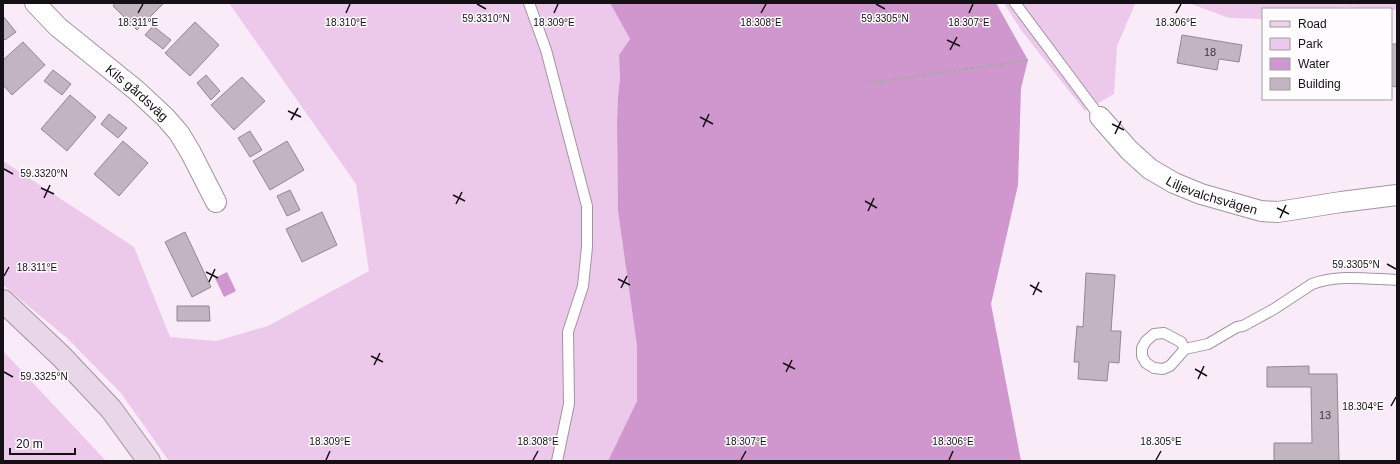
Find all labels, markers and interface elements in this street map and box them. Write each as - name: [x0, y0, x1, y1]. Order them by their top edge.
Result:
- legend: [1262, 8, 1392, 100]
- text: 59.3310°N: [462, 13, 510, 24]
- text: 59.3305°N: [861, 13, 909, 24]
- text: 18.311°E: [118, 17, 159, 28]
- text: 18.310°E: [325, 17, 367, 28]
- text: 18.309°E: [533, 17, 575, 28]
- text: 18.308°E: [740, 17, 782, 28]
- text: 18.307°E: [948, 17, 990, 28]
- text: 18.306°E: [1155, 17, 1197, 28]
- text: Road: [1298, 17, 1327, 31]
- text: Park: [1298, 37, 1324, 51]
- house number: 18: [1204, 46, 1216, 58]
- text: Water: [1298, 57, 1330, 71]
- street label: Kils gårdsväg: [103, 61, 172, 124]
- text: Building: [1298, 77, 1341, 91]
- text: 59.3320°N: [20, 168, 68, 179]
- street label: Liljevalchsvägen: [1164, 173, 1259, 217]
- text: 59.3305°N: [1332, 259, 1380, 270]
- text: 18.311°E: [17, 262, 58, 273]
- text: 59.3325°N: [20, 371, 68, 382]
- text: 18.304°E: [1342, 401, 1384, 412]
- house number: 13: [1319, 409, 1331, 421]
- scale bar: [10, 430, 75, 456]
- text: 18.309°E: [309, 436, 351, 447]
- text: 18.308°E: [517, 436, 559, 447]
- text: 18.307°E: [725, 436, 767, 447]
- text: 18.306°E: [932, 436, 974, 447]
- text: 18.305°E: [1140, 436, 1182, 447]
- text: 20 m: [16, 437, 43, 451]

